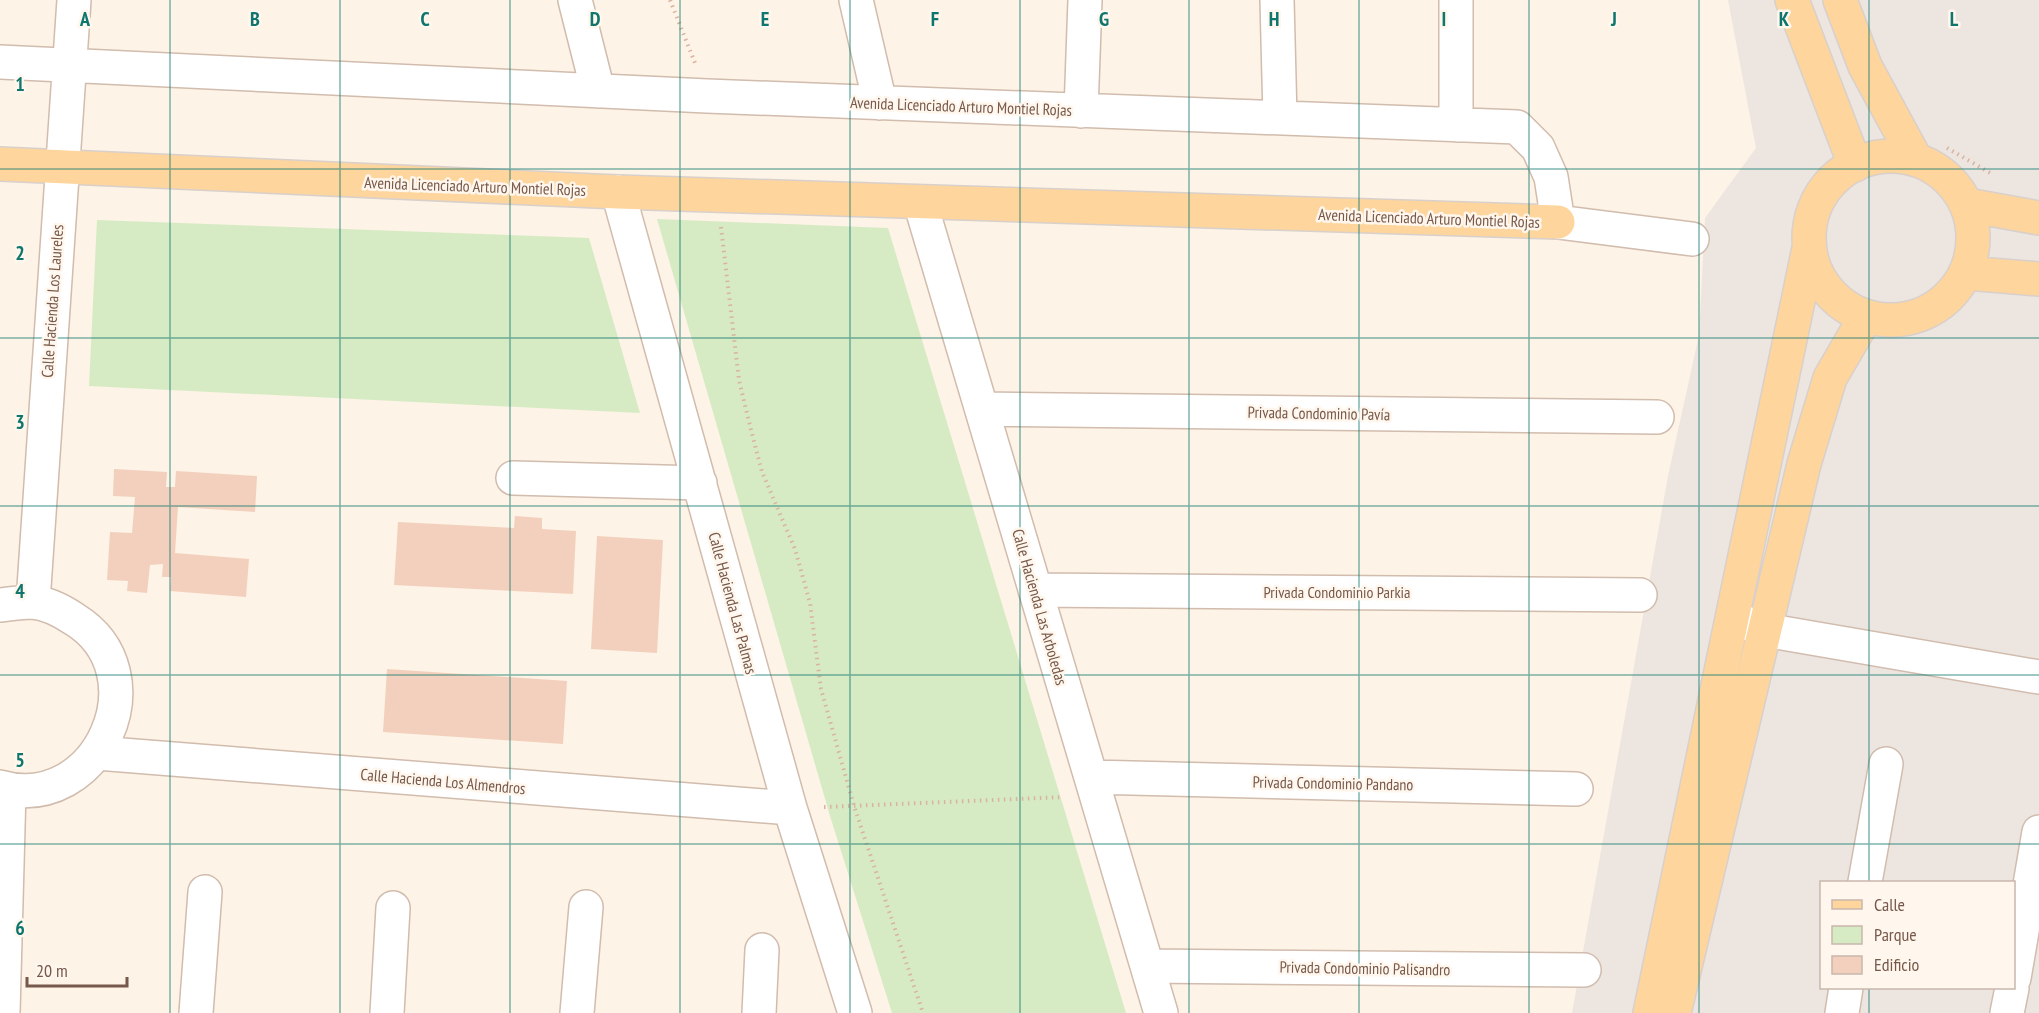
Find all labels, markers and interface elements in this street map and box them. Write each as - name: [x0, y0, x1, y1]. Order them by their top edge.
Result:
- text: A: [79, 6, 91, 32]
- text: B: [250, 6, 260, 32]
- text: C: [420, 6, 430, 32]
- text: D: [590, 6, 601, 32]
- text: E: [761, 6, 769, 32]
- text: F: [931, 6, 939, 32]
- text: G: [1099, 6, 1109, 32]
- text: H: [1269, 6, 1279, 32]
- text: I: [1442, 6, 1446, 32]
- text: J: [1610, 6, 1617, 32]
- text: K: [1779, 6, 1790, 32]
- text: L: [1950, 6, 1959, 32]
- text: 1: [15, 71, 25, 97]
- street label: Avenida Licenciado Arturo Montiel Rojas: [850, 92, 1072, 120]
- street label: Avenida Licenciado Arturo Montiel Rojas: [364, 172, 586, 200]
- street label: Avenida Licenciado Arturo Montiel Rojas: [1318, 204, 1540, 232]
- street label: Calle Hacienda Los Laureles: [37, 224, 67, 378]
- text: 2: [15, 240, 25, 266]
- street label: Privada Condominio Pavía: [1248, 402, 1390, 424]
- text: 3: [15, 409, 25, 435]
- street label: Calle Hacienda Las Arboledas: [1008, 527, 1072, 687]
- street label: Calle Hacienda Las Palmas: [704, 530, 762, 676]
- text: 4: [15, 578, 25, 604]
- street label: Privada Condominio Parkia: [1264, 582, 1410, 602]
- text: 5: [15, 747, 25, 773]
- street label: Calle Hacienda Los Almendros: [360, 764, 526, 798]
- street label: Privada Condominio Pandano: [1252, 772, 1414, 794]
- legend: [1820, 881, 2015, 989]
- text: Calle: [1874, 893, 1905, 916]
- text: 6: [15, 915, 25, 941]
- text: Parque: [1874, 923, 1917, 946]
- scale bar: [27, 950, 128, 988]
- text: Edificio: [1874, 953, 1920, 976]
- street label: Privada Condominio Palisandro: [1279, 957, 1451, 979]
- text: 20 m: [36, 959, 68, 982]

